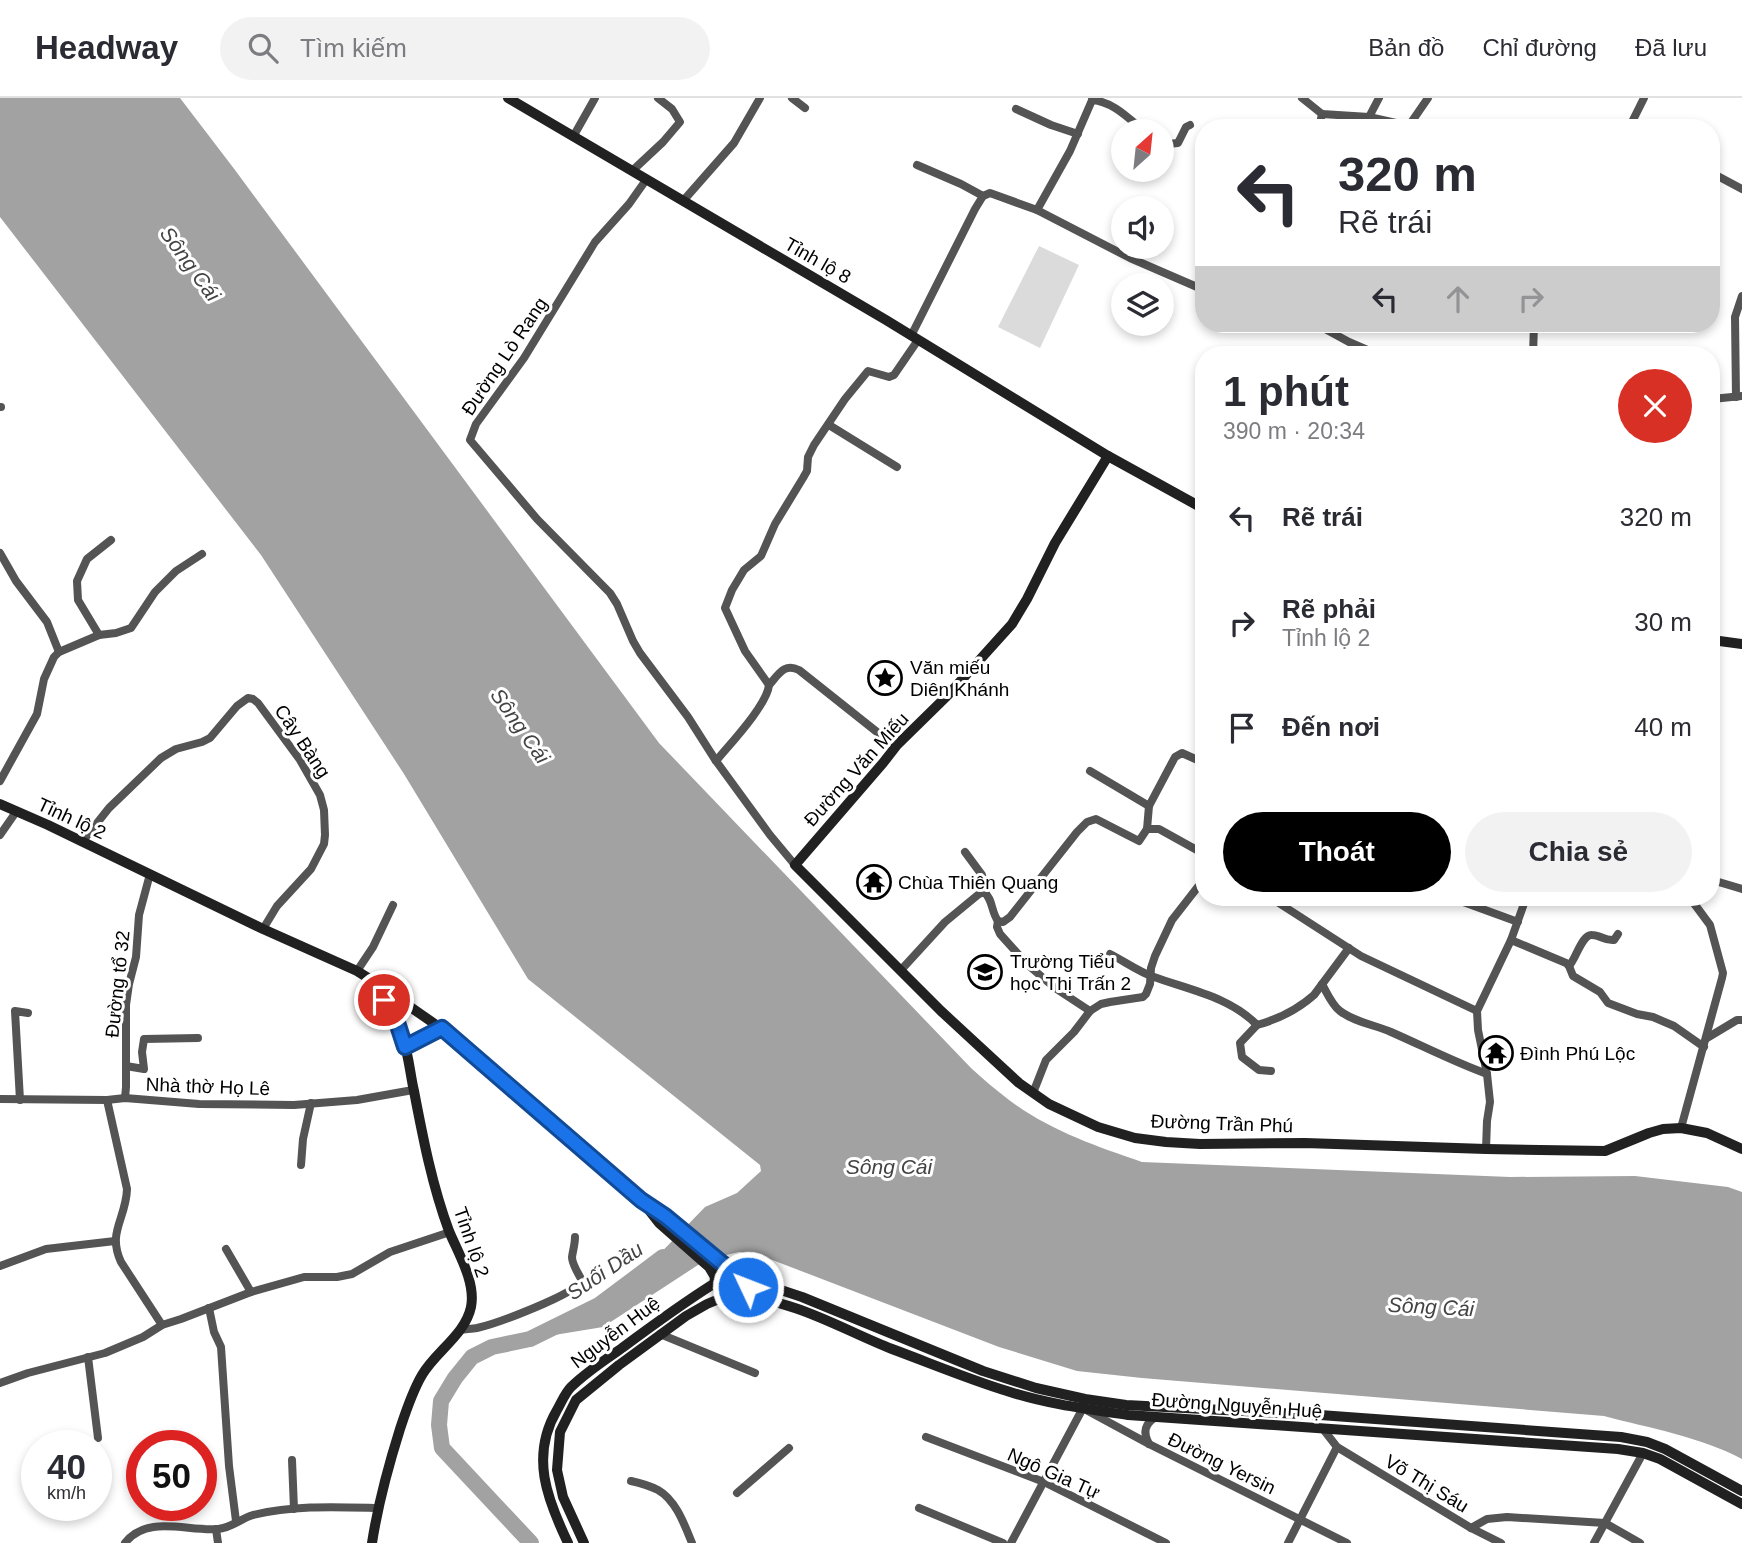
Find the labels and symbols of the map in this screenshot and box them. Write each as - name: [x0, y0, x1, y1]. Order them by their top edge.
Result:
- north arrow: [1111, 119, 1174, 182]
- water label: Sông Cái: [156, 222, 226, 306]
- street label: Tỉnh lộ 8: [781, 233, 855, 288]
- street label: Đường Lò Rang: [457, 294, 551, 419]
- place label: Văn miếu Diên Khánh: [910, 657, 1009, 700]
- place icon: Văn miếu Diên Khánh: [866, 659, 904, 697]
- water label: Sông Cái: [486, 684, 555, 769]
- street label: Cây Bàng: [271, 701, 335, 782]
- street label: Đường Văn Miếu: [800, 708, 913, 830]
- street label: Tỉnh lộ 2: [34, 794, 109, 843]
- temple icon: Chùa Thiên Quang: [855, 863, 893, 901]
- place label: Chùa Thiên Quang: [898, 872, 1058, 893]
- street label: Đường tổ 32: [101, 929, 134, 1039]
- place label: Trường Tiểu học Thị Trấn 2: [1010, 951, 1131, 994]
- school or university icon: Trường Tiểu học Thị Trấn 2: [966, 953, 1004, 991]
- pin: [354, 970, 414, 1030]
- temple icon: Đình Phú Lộc: [1477, 1034, 1515, 1072]
- place label: Đình Phú Lộc: [1520, 1043, 1635, 1064]
- street label: Nhà thờ Họ Lê: [145, 1074, 271, 1099]
- street label: Đường Trần Phú: [1150, 1111, 1294, 1136]
- water label: Sông Cái: [846, 1155, 934, 1178]
- street label: Tỉnh lộ 2: [450, 1204, 493, 1280]
- water label: Suối Dầu: [562, 1237, 647, 1304]
- position arrow: [711, 1250, 785, 1324]
- street label: Nguyễn Huệ: [567, 1292, 664, 1373]
- water label: Sông Cái: [1387, 1293, 1476, 1320]
- street label: Đường Nguyễn Huệ: [1151, 1389, 1323, 1422]
- street label: Đường Yersin: [1165, 1428, 1279, 1499]
- speed limit sign: 50: [126, 1430, 217, 1521]
- street label: Ngô Gia Tự: [1004, 1444, 1104, 1503]
- street label: Võ Thị Sáu: [1381, 1450, 1472, 1517]

